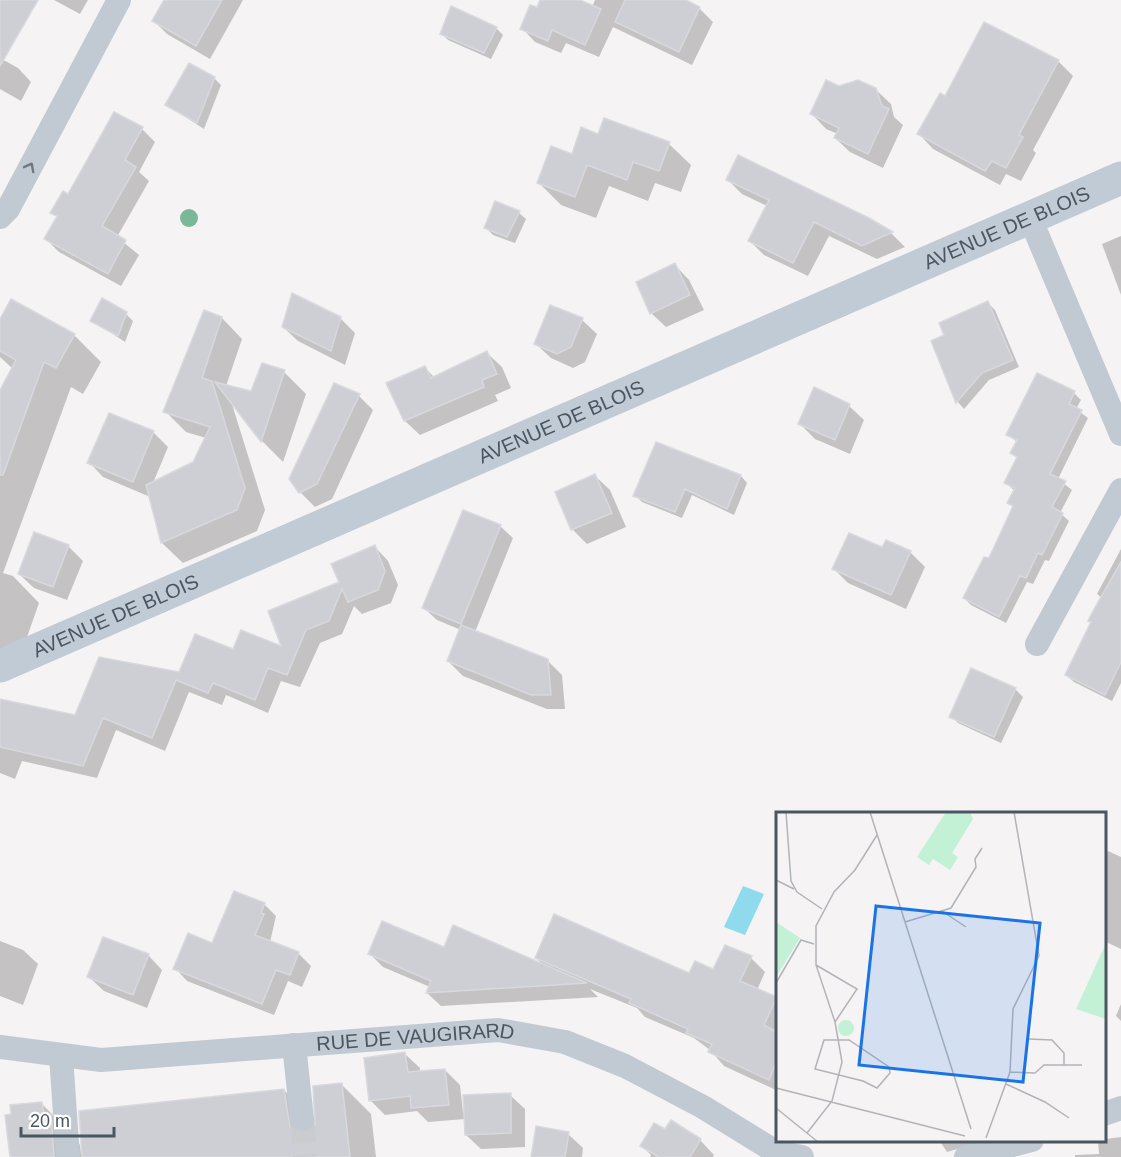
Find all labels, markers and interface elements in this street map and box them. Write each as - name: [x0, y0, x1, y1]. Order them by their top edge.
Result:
- one-way arrow: [23, 163, 34, 174]
- street label: AVENUE DE BLOIS: [920, 182, 1093, 273]
- street label: AVENUE DE BLOIS: [475, 376, 647, 467]
- street label: AVENUE DE BLOIS: [29, 570, 202, 661]
- inset map: [776, 812, 1106, 1142]
- street label: RUE DE VAUGIRARD: [315, 1019, 516, 1055]
- scale bar: [21, 1100, 114, 1138]
- text: 20 m: [30, 1111, 70, 1131]

